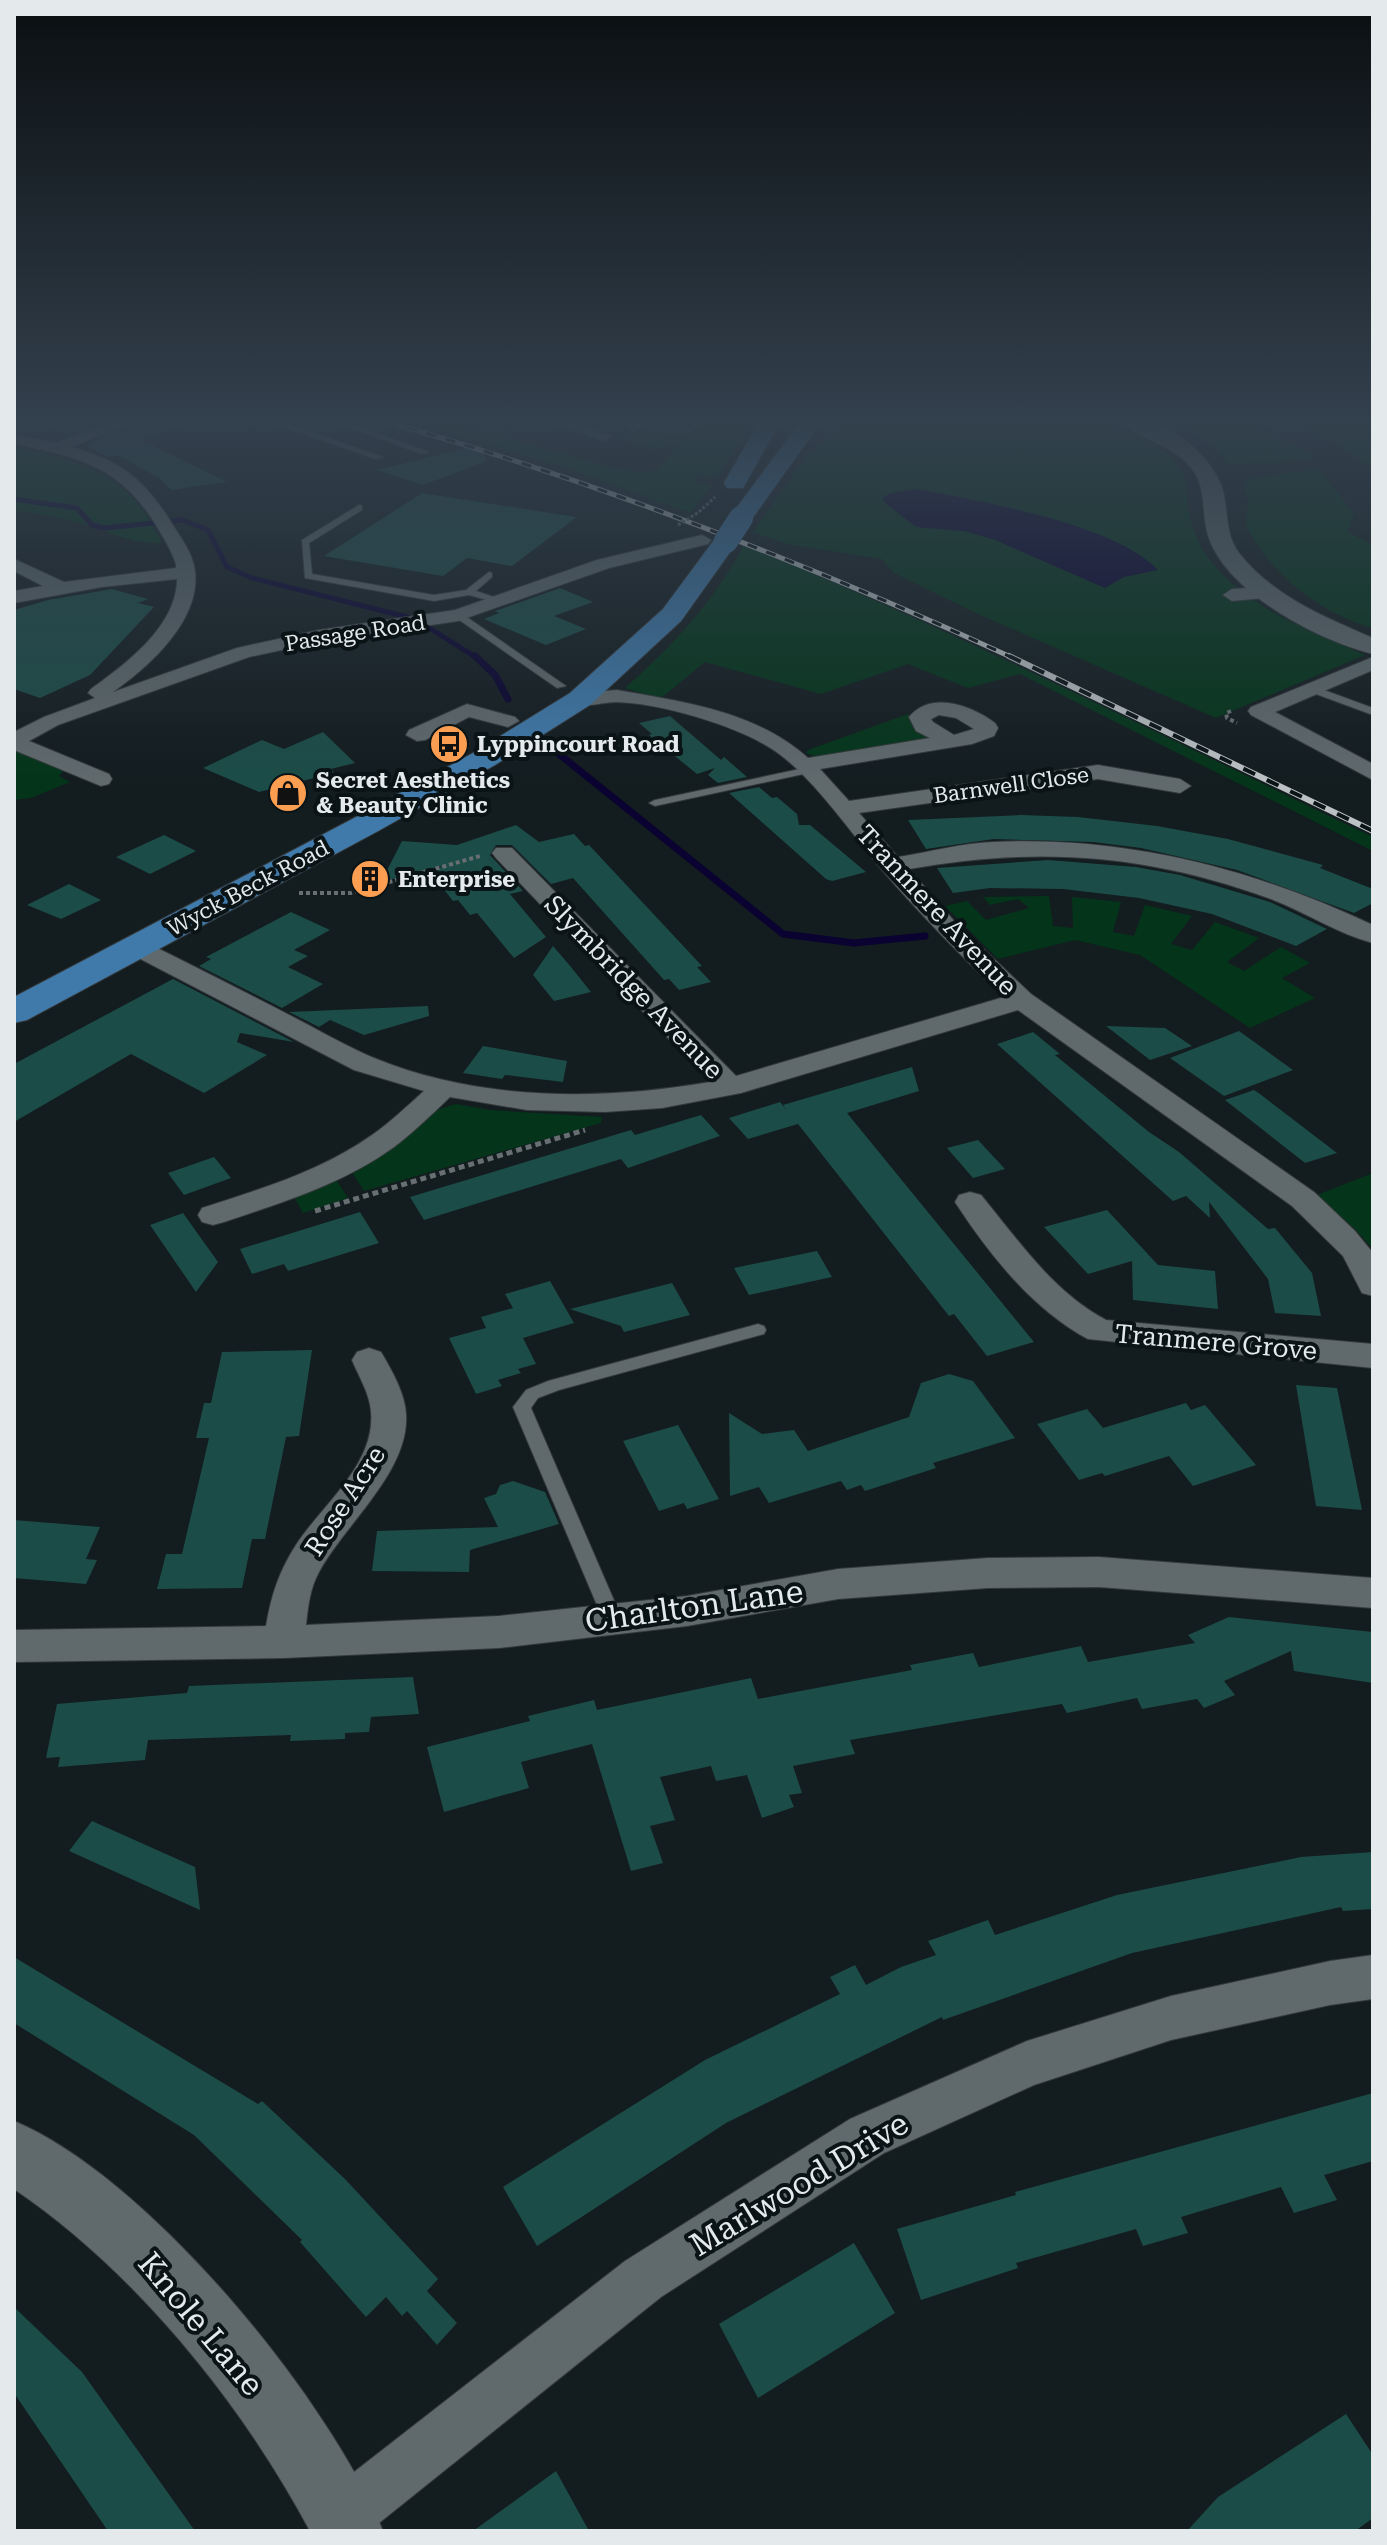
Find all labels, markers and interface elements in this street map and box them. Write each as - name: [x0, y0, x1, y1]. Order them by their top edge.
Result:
- street label: Passage Road: [283, 610, 427, 656]
- bus stop icon: Lyppincourt Road: [428, 723, 470, 765]
- place label: Lyppincourt Road: [477, 732, 680, 757]
- street label: Barnwell Close: [932, 762, 1090, 808]
- place label: Secret Aesthetics & Beauty Clinic: [316, 768, 510, 818]
- shop icon: Secret Aesthetics & Beauty Clinic: [267, 772, 309, 814]
- street label: Tranmere Avenue: [851, 819, 1023, 1001]
- street label: Wyck Beck Road: [163, 835, 333, 941]
- building icon: Enterprise: [349, 858, 391, 900]
- place label: Enterprise: [398, 867, 515, 892]
- street label: Slymbridge Avenue: [539, 889, 729, 1085]
- street label: Tranmere Grove: [1114, 1318, 1318, 1366]
- street label: Rose Acre: [299, 1441, 391, 1561]
- street label: Charlton Lane: [583, 1572, 805, 1640]
- street label: Marlwood Drive: [683, 2104, 915, 2264]
- street label: Knole Lane: [130, 2245, 272, 2403]

